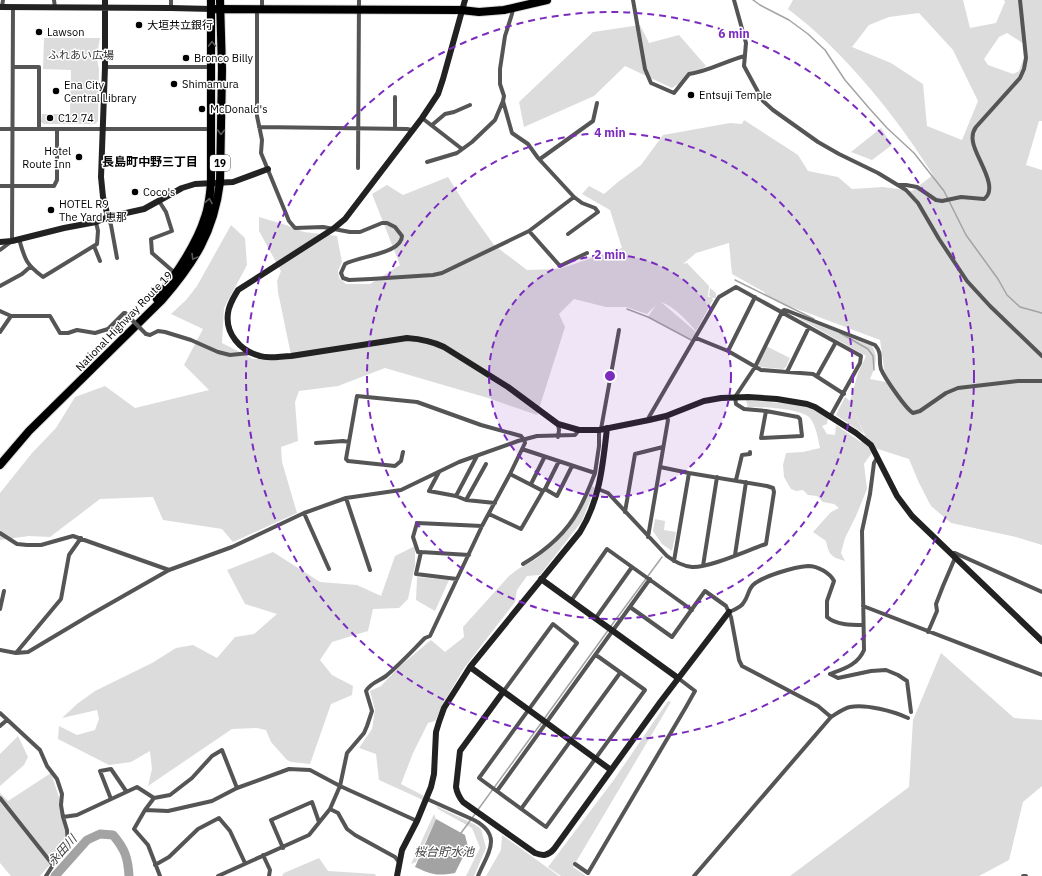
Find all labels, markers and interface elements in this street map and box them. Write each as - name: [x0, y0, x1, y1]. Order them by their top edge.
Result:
- place label: 大垣共立銀行: [147, 18, 213, 32]
- marker: 大垣共立銀行: [134, 20, 144, 30]
- place label: Lawson: [47, 25, 85, 39]
- text: 6 min: [718, 26, 750, 41]
- marker: Lawson: [34, 27, 44, 37]
- one-way arrow: [208, 41, 216, 47]
- park label: ふれあい広場: [48, 48, 114, 62]
- place label: Bronco Billy: [194, 51, 254, 65]
- marker: Bronco Billy: [181, 53, 191, 63]
- place label: Shimamura: [182, 77, 239, 91]
- place label: Ena City Central Library: [64, 78, 137, 105]
- marker: Shimamura: [169, 79, 179, 89]
- marker: Ena City Central Library: [51, 86, 61, 96]
- place label: Entsuji Temple: [699, 88, 772, 102]
- marker: Entsuji Temple: [686, 90, 696, 100]
- place label: McDonald's: [210, 102, 268, 116]
- marker: McDonald's: [197, 104, 207, 114]
- place label: C12 74: [58, 111, 94, 125]
- marker: C12 74: [45, 113, 55, 123]
- text: 4 min: [594, 125, 626, 140]
- one-way arrow: [217, 129, 225, 135]
- place label: Hotel Route Inn: [22, 144, 71, 171]
- marker: Hotel Route Inn: [74, 152, 84, 162]
- district label: 長島町中野三丁目: [102, 154, 198, 169]
- road number: 19: [210, 155, 230, 171]
- place label: Coco's: [143, 185, 175, 199]
- marker: Coco's: [130, 187, 140, 197]
- place label: HOTEL R9 The Yard 恵那: [59, 197, 127, 224]
- one-way arrow: [204, 198, 213, 205]
- marker: HOTEL R9 The Yard 恵那: [46, 205, 56, 215]
- text: 2 min: [594, 247, 626, 262]
- one-way arrow: [192, 253, 199, 260]
- street label: National Highway Route 19: [72, 268, 176, 374]
- centre of rings: [603, 369, 617, 383]
- water label: 永田川: [44, 830, 81, 868]
- water label: 桜台貯水池: [414, 844, 475, 859]

